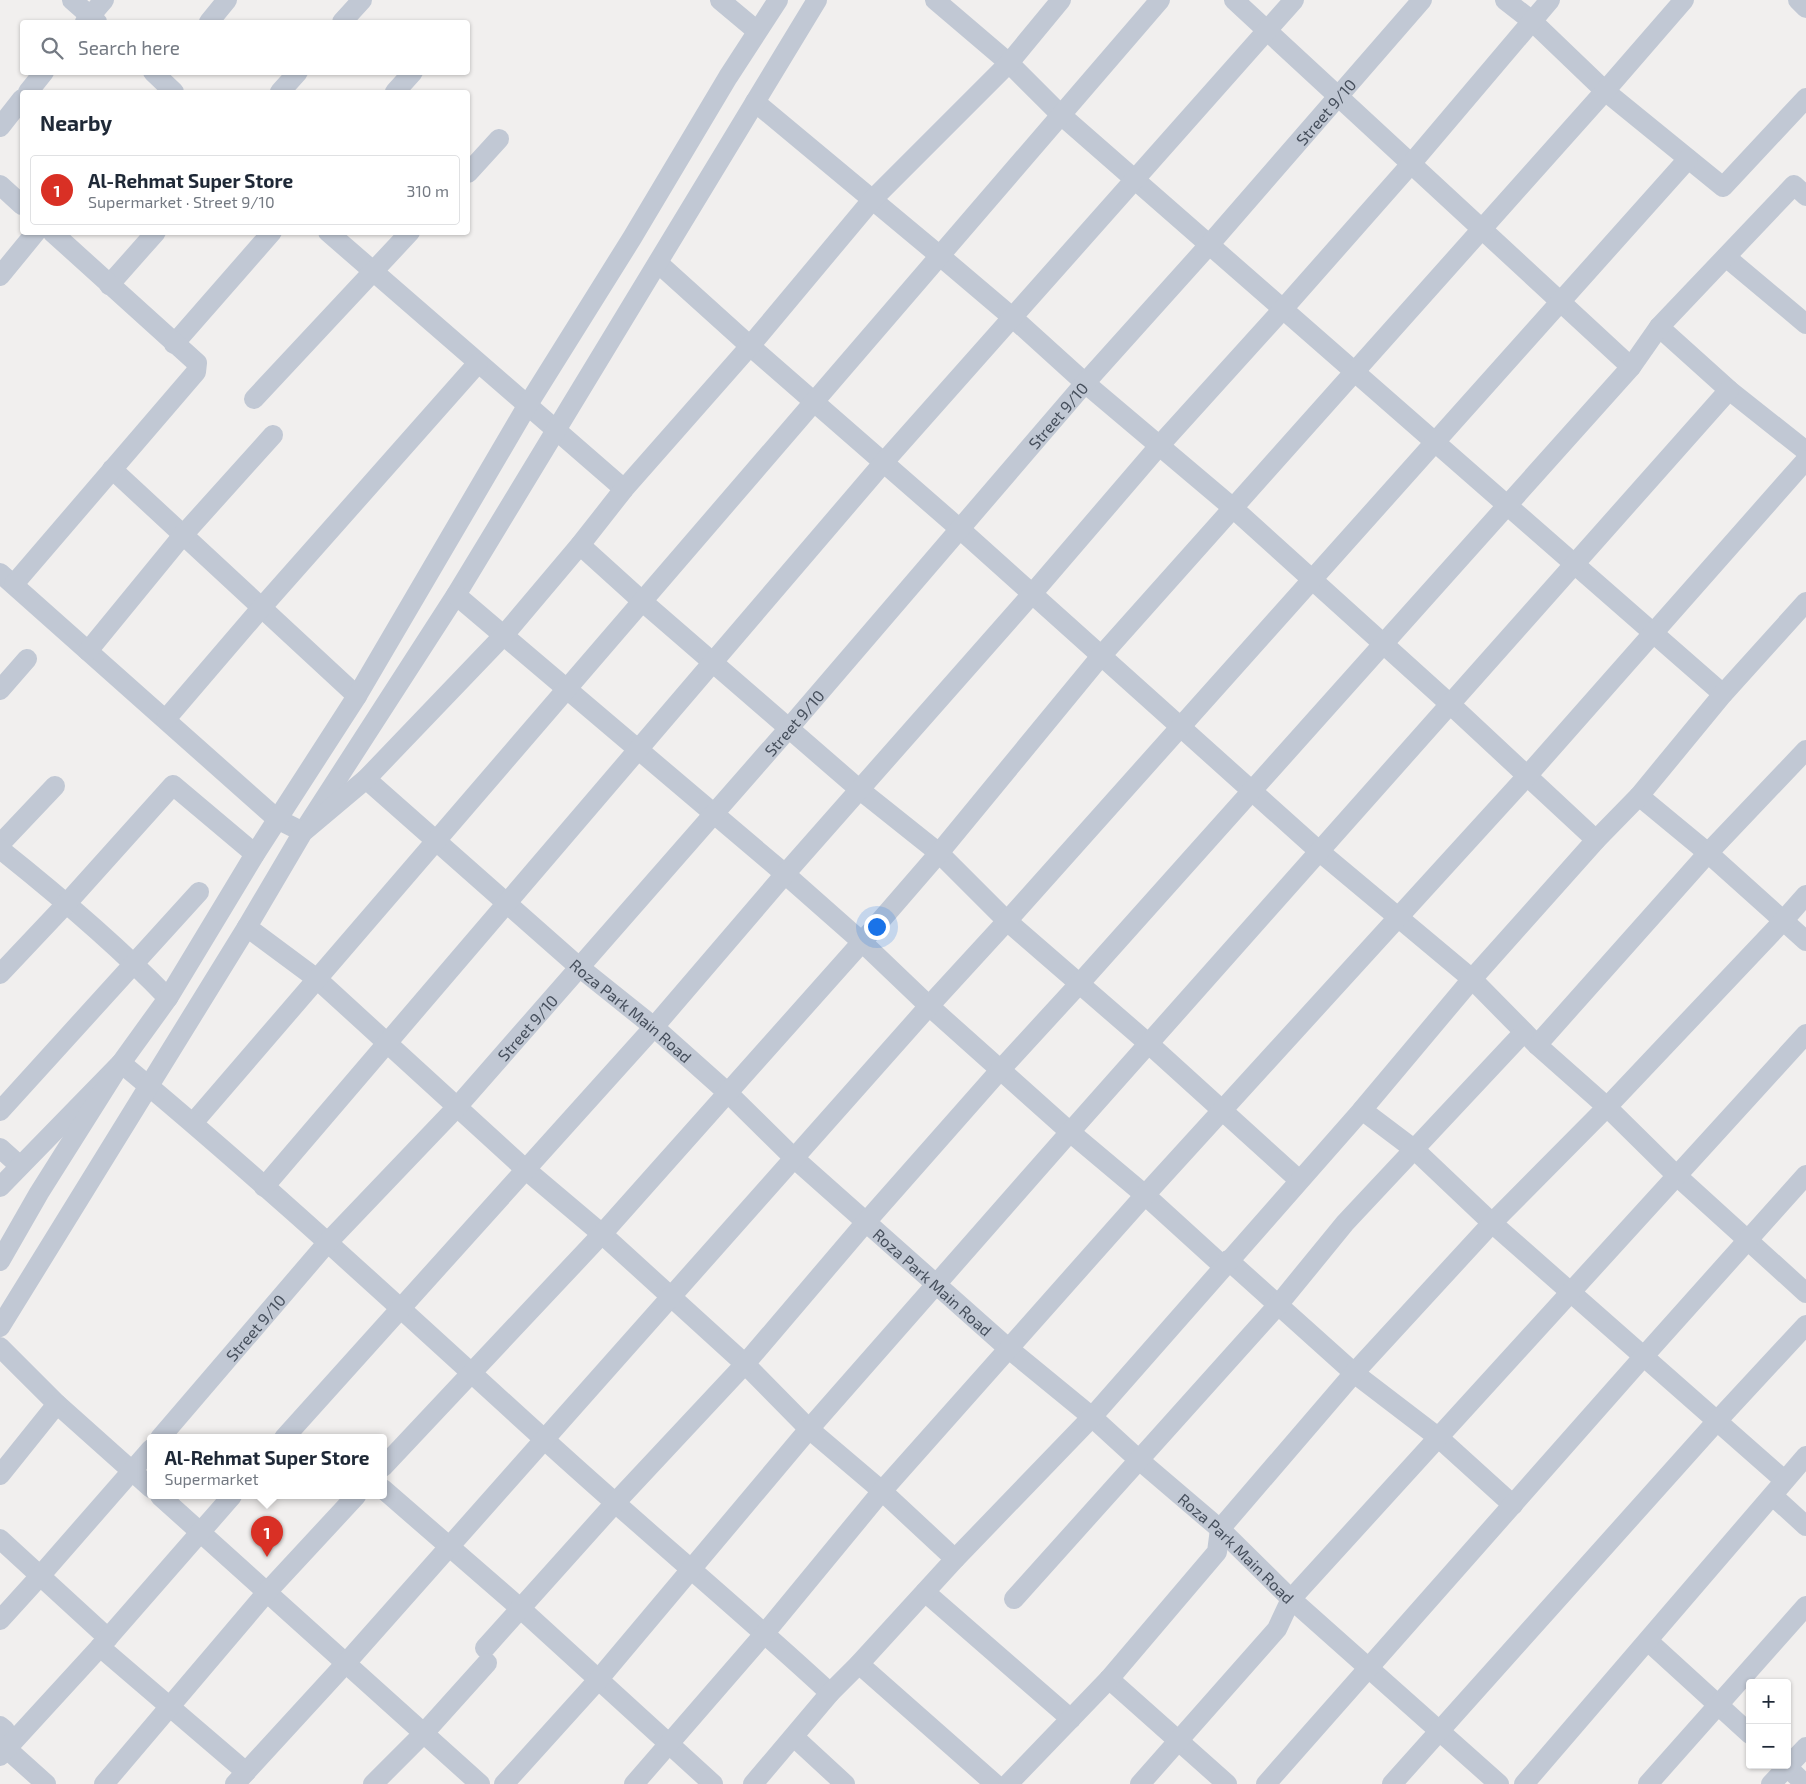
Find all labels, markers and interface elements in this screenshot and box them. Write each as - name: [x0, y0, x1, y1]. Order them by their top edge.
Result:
- search box: [20, 20, 470, 75]
- icon: search: [38, 34, 66, 62]
- text: Search here: [78, 36, 180, 59]
- street label: Street 9/10: [1291, 74, 1359, 148]
- text: Nearby: [40, 110, 112, 135]
- text: Al-Rehmat Super Store: [88, 169, 293, 192]
- text: 1: [54, 181, 60, 200]
- text: 310 m: [407, 181, 449, 200]
- text: Supermarket · Street 9/10: [88, 192, 275, 211]
- street label: Street 9/10: [1024, 378, 1091, 452]
- street label: Street 9/10: [760, 685, 828, 759]
- your location: [864, 914, 890, 940]
- street label: Roza Park Main Road: [567, 954, 696, 1066]
- street label: Street 9/10: [493, 990, 561, 1064]
- street label: Roza Park Main Road: [870, 1224, 996, 1339]
- street label: Street 9/10: [221, 1290, 289, 1364]
- popup: [147, 1434, 387, 1499]
- text: Al-Rehmat Super Store: [164, 1446, 370, 1469]
- text: Supermarket: [164, 1469, 259, 1488]
- street label: Roza Park Main Road: [1175, 1489, 1299, 1607]
- pin: 1: [251, 1516, 283, 1557]
- map controls: [1746, 1679, 1791, 1769]
- button: +: [1746, 1679, 1791, 1724]
- button: −: [1746, 1724, 1791, 1769]

